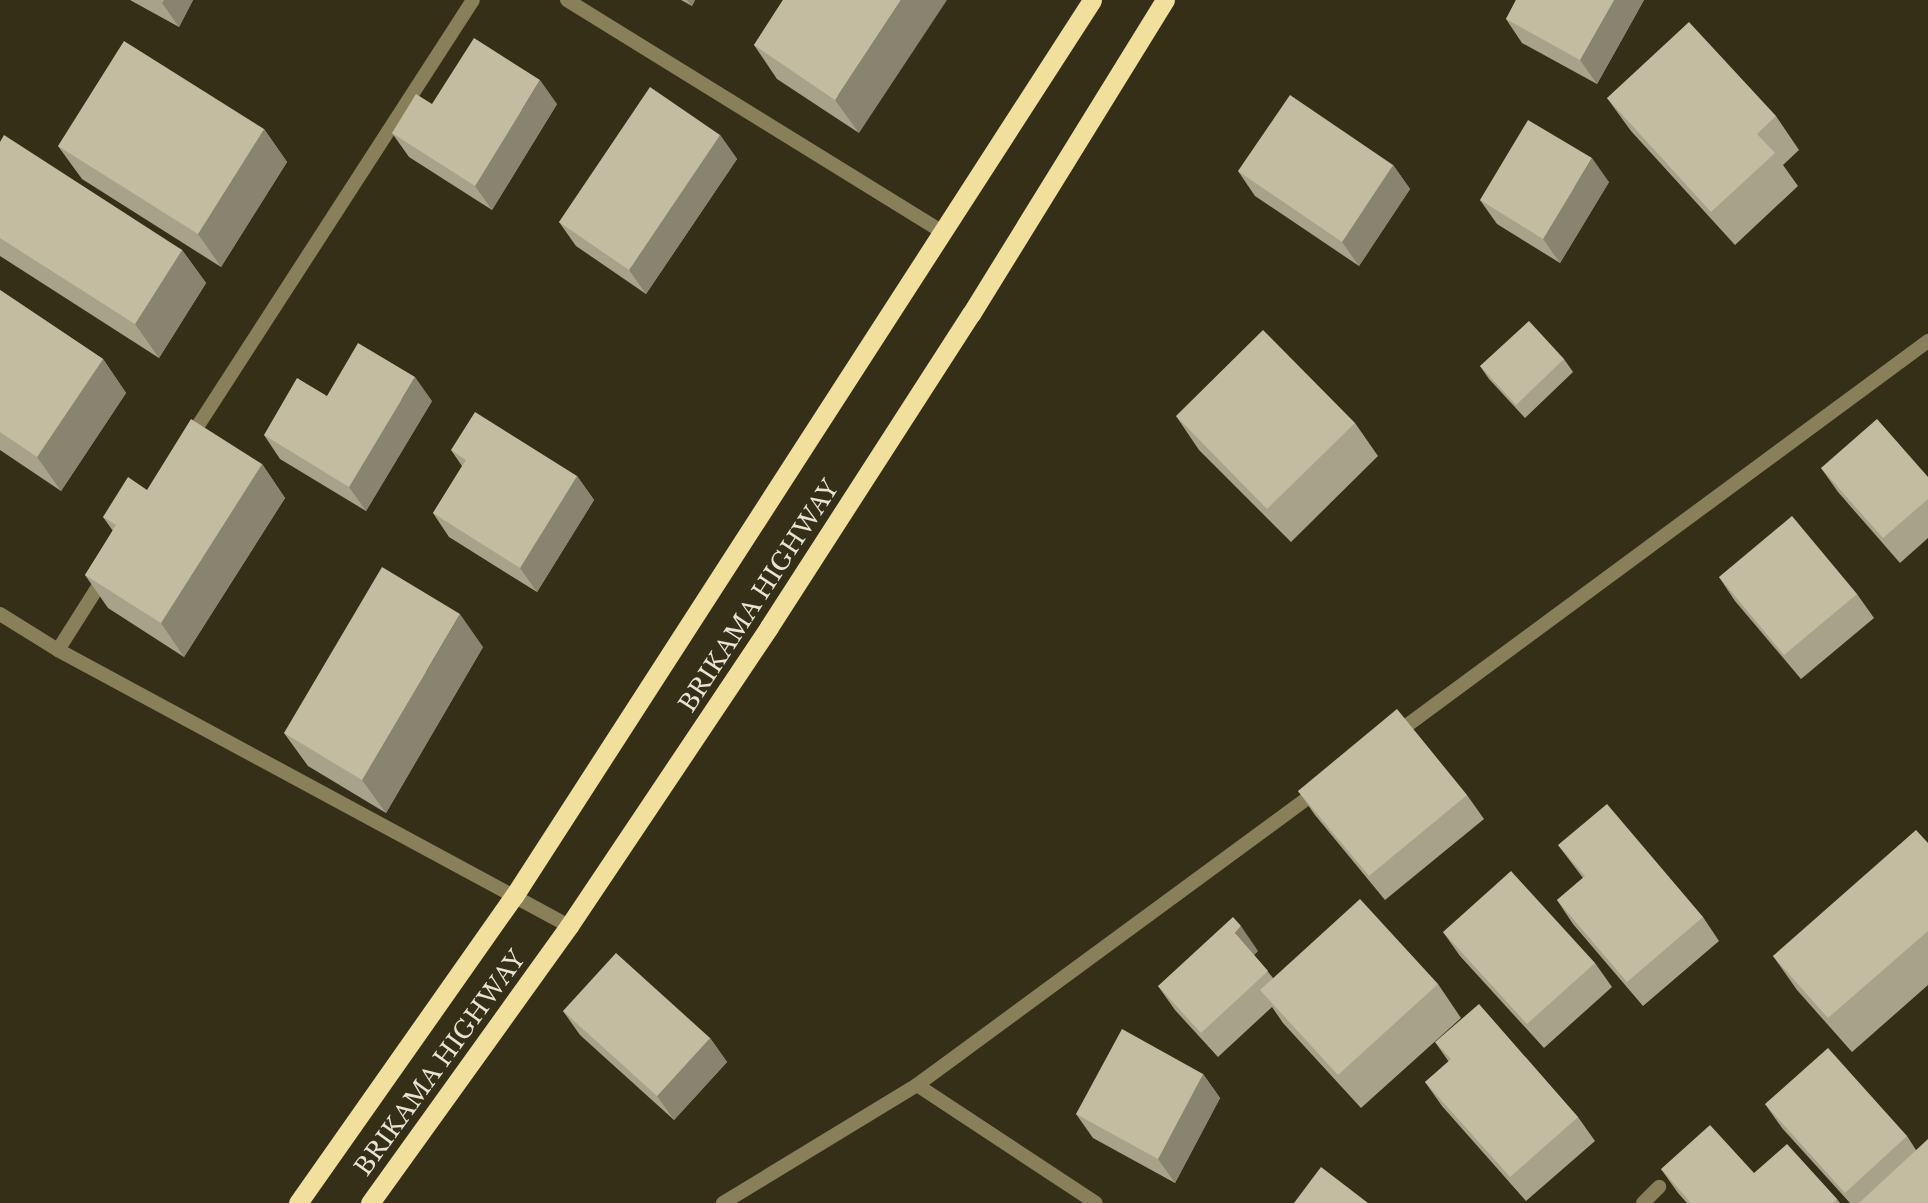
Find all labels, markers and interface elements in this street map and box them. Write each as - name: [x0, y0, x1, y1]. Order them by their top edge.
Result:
- street label: BRIKAMA HIGHWAY: [673, 474, 845, 718]
- street label: BRIKAMA HIGHWAY: [348, 945, 532, 1181]

